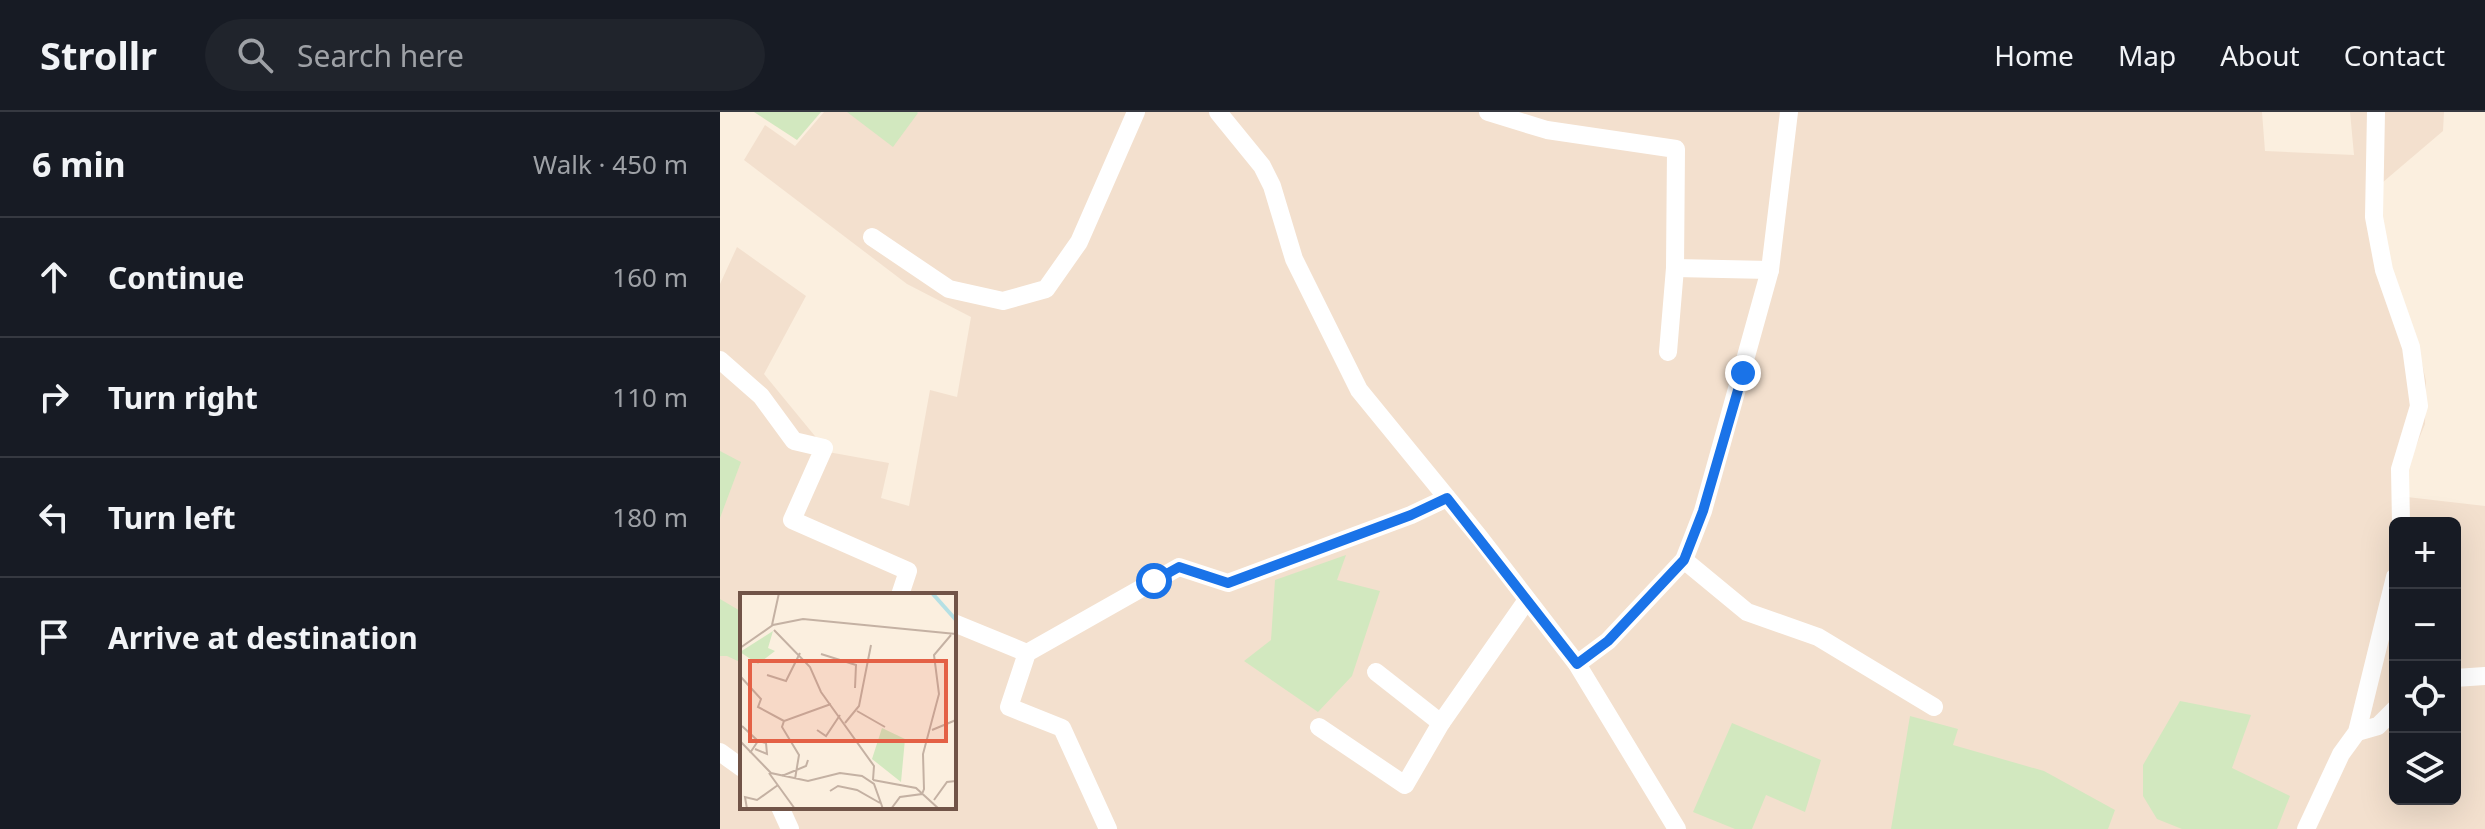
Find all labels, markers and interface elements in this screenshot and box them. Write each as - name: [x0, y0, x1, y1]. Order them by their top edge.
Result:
- search box: [205, 19, 765, 91]
- text: Strollr: [40, 29, 157, 81]
- icon: search: [233, 33, 277, 77]
- text: Search here: [297, 35, 464, 76]
- text: Home: [1994, 36, 2074, 74]
- text: Map: [2118, 36, 2176, 74]
- text: About: [2220, 36, 2300, 74]
- text: Contact: [2344, 36, 2445, 74]
- text: 6 min: [32, 141, 126, 187]
- text: Walk · 450 m: [533, 146, 688, 182]
- icon: ahead: [32, 255, 76, 299]
- text: Continue: [108, 257, 244, 298]
- text: 160 m: [612, 259, 688, 295]
- route end: [1725, 355, 1761, 391]
- icon: right: [32, 375, 76, 419]
- text: Turn right: [108, 377, 258, 418]
- text: 110 m: [612, 379, 688, 415]
- icon: left: [32, 495, 76, 539]
- text: Turn left: [108, 497, 236, 538]
- text: 180 m: [612, 499, 688, 535]
- map controls: [2389, 517, 2461, 805]
- button: +: [2389, 517, 2461, 589]
- route start: [1136, 563, 1172, 599]
- button: −: [2389, 589, 2461, 661]
- inset map: [740, 593, 956, 809]
- icon: arrive: [32, 615, 76, 659]
- text: Arrive at destination: [108, 617, 418, 658]
- button: locate: [2389, 661, 2461, 733]
- button: layers: [2389, 733, 2461, 805]

